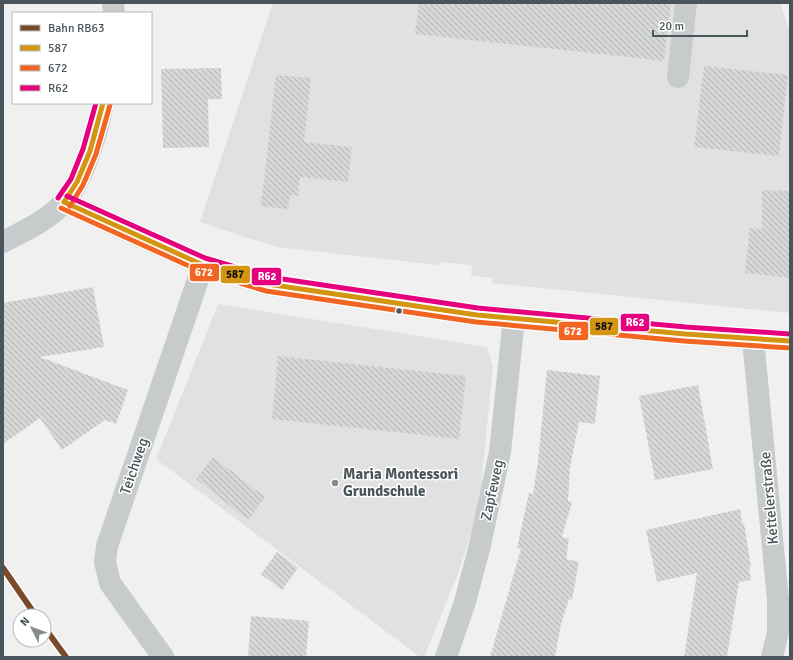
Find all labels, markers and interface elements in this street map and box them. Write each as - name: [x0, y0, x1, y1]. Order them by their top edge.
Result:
- legend: [12, 12, 152, 104]
- scale bar: [653, 12, 747, 38]
- text: 20 m: [659, 19, 684, 34]
- text: Bahn RB63: [48, 21, 105, 36]
- text: 587: [48, 41, 67, 56]
- text: 672: [48, 61, 67, 76]
- text: R62: [48, 81, 68, 96]
- line badge: 672: [189, 263, 220, 282]
- line badge: 587: [220, 265, 251, 284]
- text: 672: [195, 266, 213, 279]
- line badge: R62: [251, 267, 282, 286]
- text: 587: [226, 268, 244, 281]
- text: R62: [258, 270, 276, 283]
- unlabelled marker: [394, 306, 404, 316]
- line badge: R62: [620, 313, 650, 332]
- text: R62: [626, 316, 644, 329]
- line badge: 587: [589, 317, 619, 336]
- text: 587: [595, 320, 613, 333]
- line badge: 672: [558, 321, 589, 341]
- text: 672: [564, 325, 582, 338]
- street label: Teichweg: [116, 435, 152, 497]
- street label: Kettelerstraße: [756, 451, 782, 545]
- street label: Zapfeweg: [477, 458, 507, 522]
- place label: Maria Montessori Grundschule: [343, 465, 458, 500]
- marker: Maria Montessori Grundschule: [330, 478, 340, 488]
- north arrow: [12, 608, 52, 648]
- text: N: [18, 614, 32, 629]

